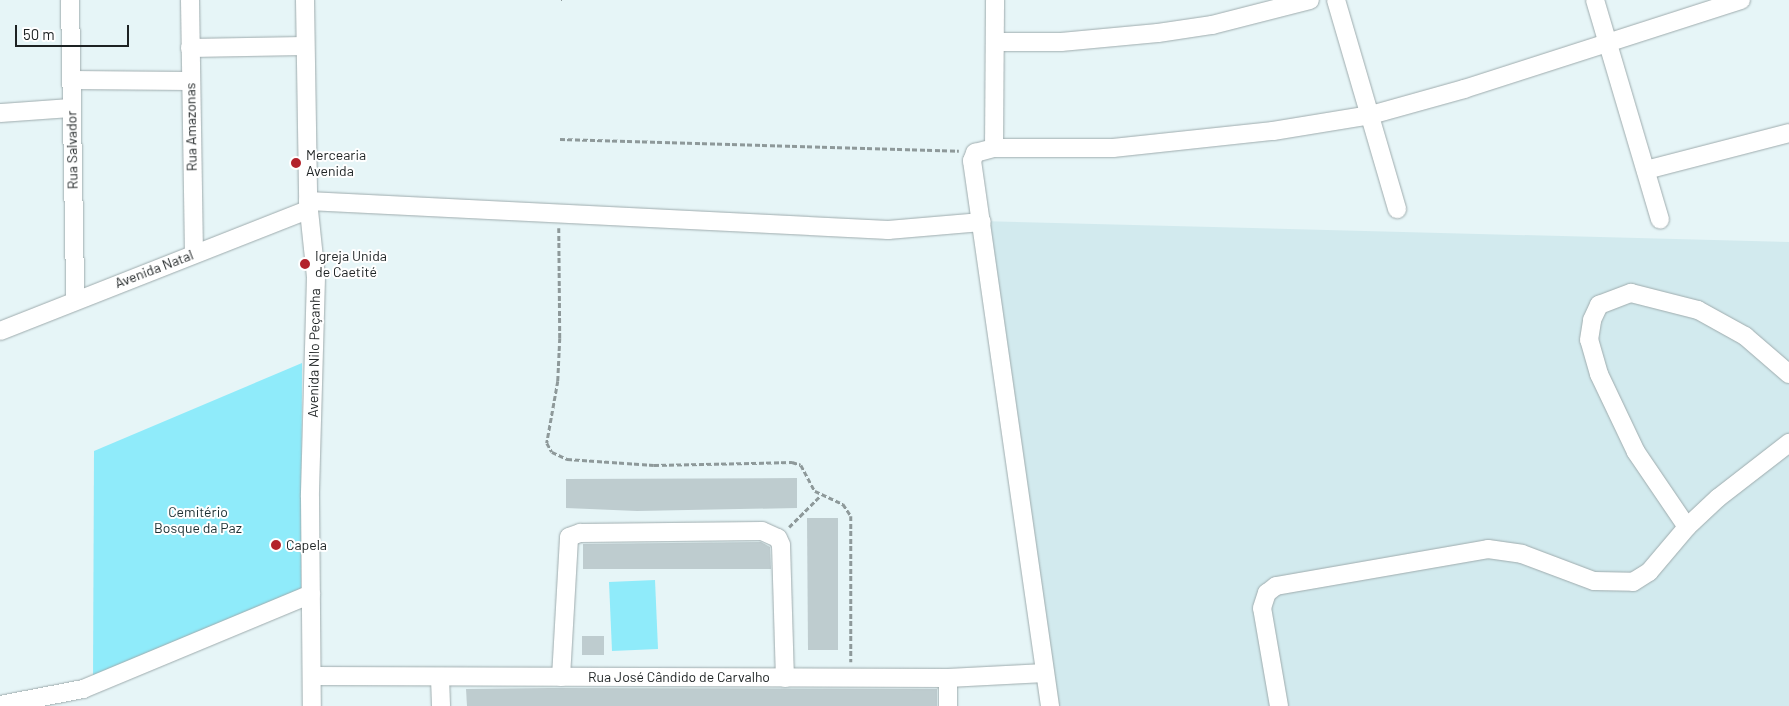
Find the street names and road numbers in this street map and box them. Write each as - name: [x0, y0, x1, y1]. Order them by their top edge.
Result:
- street label: Rua Amazonas: [182, 83, 200, 171]
- street label: Rua Salvador: [63, 111, 81, 189]
- street label: Avenida Natal: [112, 246, 196, 292]
- street label: Avenida Nilo Peçanha: [304, 288, 324, 418]
- street label: Rua José Cândido de Carvalho: [588, 669, 770, 685]

